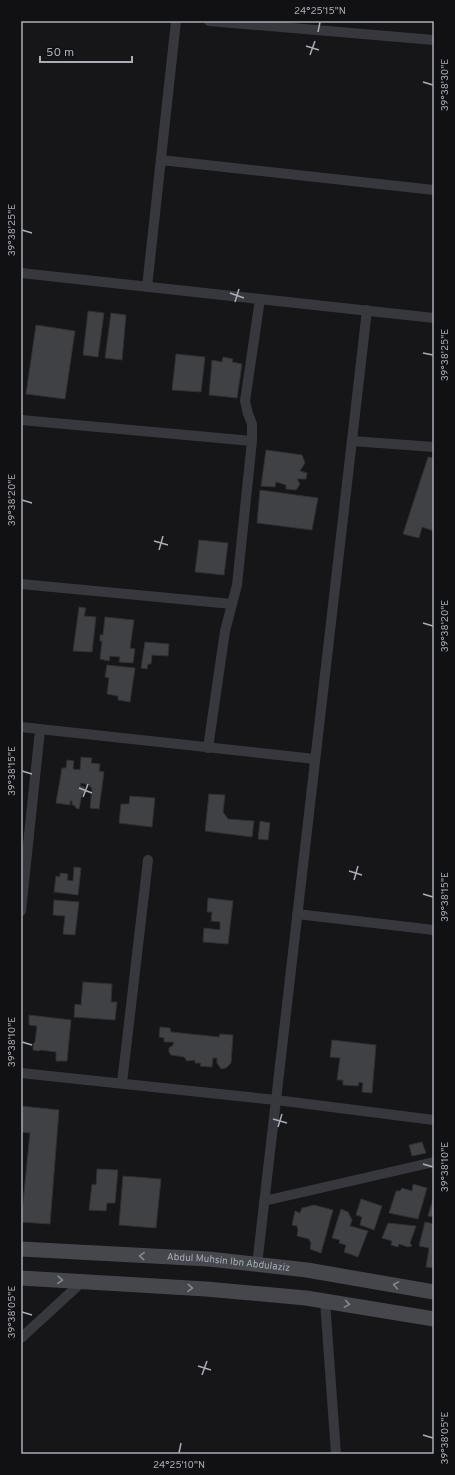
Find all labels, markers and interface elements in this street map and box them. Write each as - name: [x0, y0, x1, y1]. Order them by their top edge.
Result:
- text: 24°25'15"N: [294, 5, 346, 18]
- scale bar: [40, 38, 132, 64]
- text: 50 m: [46, 45, 74, 61]
- text: 39°38'30"E: [439, 59, 452, 111]
- text: 39°38'25"E: [6, 204, 19, 256]
- text: 39°38'25"E: [439, 329, 452, 381]
- text: 39°38'20"E: [6, 474, 19, 526]
- text: 39°38'20"E: [439, 600, 452, 652]
- text: 39°38'15"E: [6, 746, 19, 796]
- text: 39°38'15"E: [439, 872, 452, 922]
- text: 39°38'10"E: [6, 1017, 19, 1067]
- text: 39°38'10"E: [439, 1142, 452, 1192]
- street label: Abdul Muhsin Ibn Abdulaziz: [167, 1250, 291, 1275]
- one-way arrow: [138, 1251, 145, 1260]
- one-way arrow: [57, 1276, 63, 1285]
- one-way arrow: [392, 1281, 399, 1290]
- one-way arrow: [187, 1284, 193, 1293]
- text: 39°38'05"E: [6, 1286, 19, 1338]
- one-way arrow: [344, 1299, 350, 1308]
- text: 39°38'05"E: [439, 1412, 452, 1464]
- text: 24°25'10"N: [153, 1459, 205, 1472]

